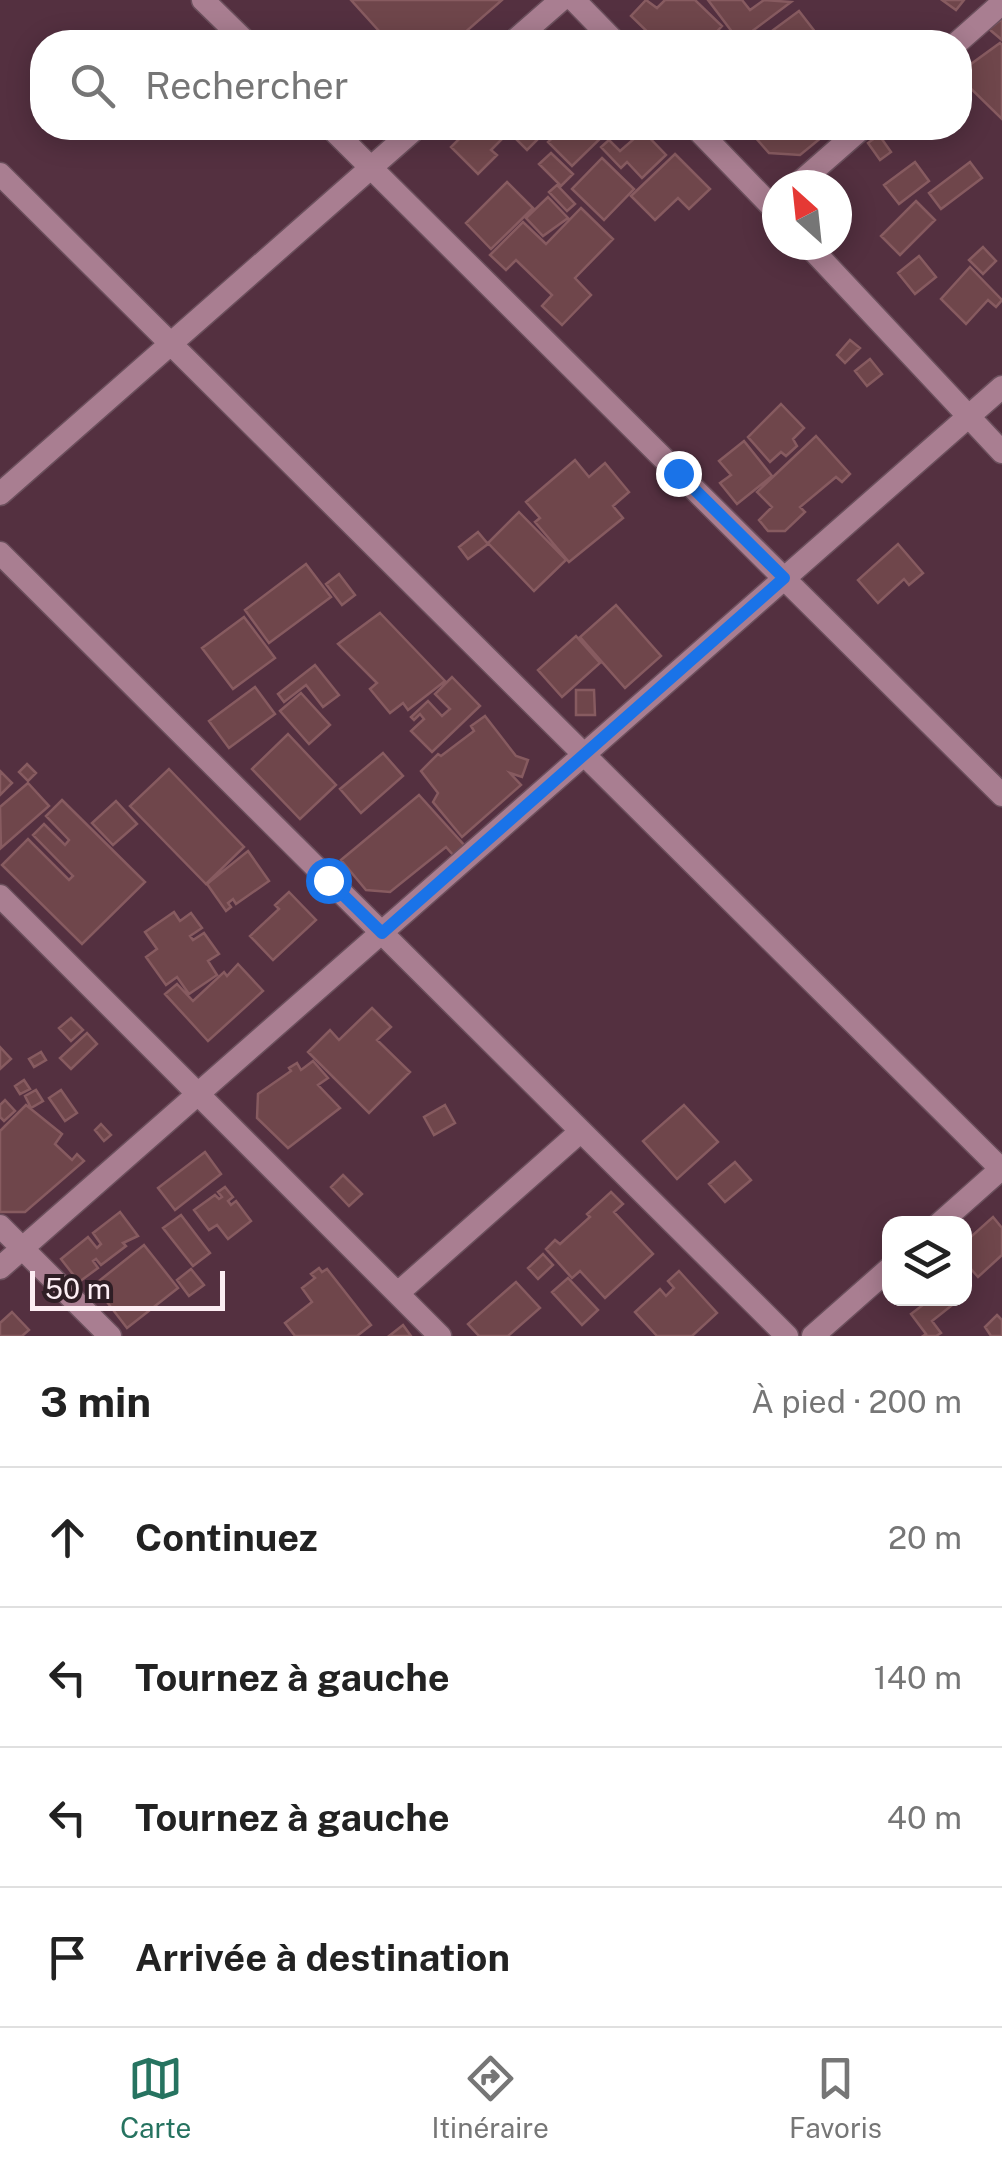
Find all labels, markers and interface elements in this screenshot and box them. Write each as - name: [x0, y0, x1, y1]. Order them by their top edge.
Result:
- search box: [30, 30, 972, 140]
- icon: search: [65, 58, 120, 113]
- text: Rechercher: [145, 63, 349, 108]
- north arrow: [762, 170, 852, 260]
- route end: [656, 451, 702, 497]
- route start: [306, 858, 352, 904]
- map controls: [882, 1216, 972, 1306]
- button: layers: [882, 1216, 972, 1306]
- scale bar: [30, 1266, 225, 1310]
- text: 50 m: [45, 1272, 111, 1305]
- text: 3 min: [40, 1377, 151, 1426]
- text: À pied · 200 m: [751, 1383, 962, 1420]
- icon: ahead: [40, 1510, 95, 1565]
- text: Continuez: [135, 1515, 318, 1560]
- text: 20 m: [888, 1519, 962, 1556]
- icon: left: [40, 1650, 95, 1705]
- text: Tournez à gauche: [135, 1655, 450, 1700]
- text: 140 m: [874, 1659, 962, 1696]
- icon: left: [40, 1790, 95, 1845]
- text: Tournez à gauche: [135, 1795, 450, 1840]
- text: 40 m: [887, 1799, 962, 1836]
- icon: arrive: [40, 1930, 95, 1985]
- text: Arrivée à destination: [135, 1935, 510, 1980]
- tab: Carte: [120, 2051, 191, 2144]
- tab: Itinéraire: [431, 2051, 549, 2144]
- tab: Favoris: [789, 2051, 882, 2144]

